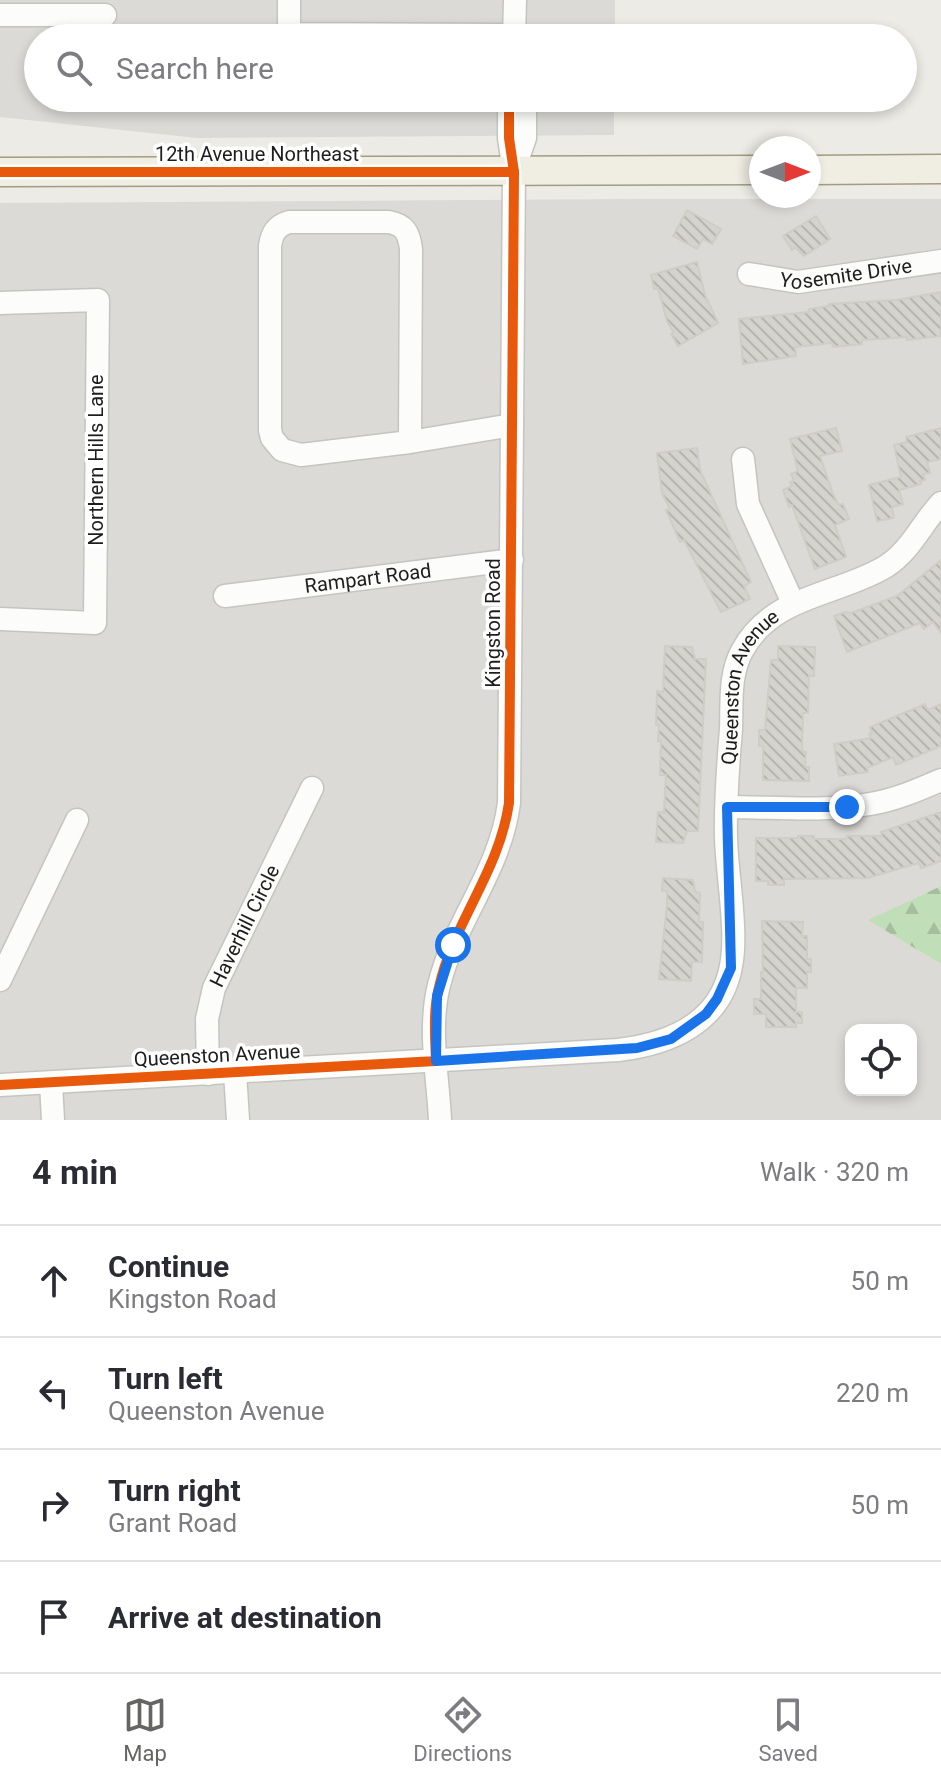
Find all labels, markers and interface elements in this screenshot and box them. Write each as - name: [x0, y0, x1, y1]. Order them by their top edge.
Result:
- search box: [24, 24, 917, 112]
- icon: search: [52, 46, 96, 90]
- text: Search here: [116, 51, 274, 86]
- north arrow: [749, 136, 821, 208]
- street label: 12th Avenue Northeast: [155, 142, 359, 166]
- street label: Yosemite Drive: [778, 253, 913, 295]
- street label: Northern Hills Lane: [84, 374, 108, 546]
- street label: Rampart Road: [303, 558, 433, 598]
- street label: Kingston Road: [481, 558, 505, 688]
- street label: Queenston Avenue: [716, 604, 783, 766]
- route end: [829, 789, 865, 825]
- street label: Haverhill Circle: [204, 861, 284, 991]
- route start: [435, 927, 471, 963]
- map controls: [845, 1024, 917, 1096]
- button: locate: [845, 1024, 917, 1096]
- street label: Queenston Avenue: [133, 1039, 301, 1071]
- text: 4 min: [32, 1152, 117, 1192]
- text: Walk · 320 m: [760, 1157, 909, 1187]
- text: Continue: [108, 1249, 229, 1284]
- icon: ahead: [32, 1259, 76, 1303]
- text: 50 m: [851, 1266, 909, 1296]
- text: Kingston Road: [108, 1284, 277, 1314]
- text: Turn left: [108, 1361, 223, 1396]
- icon: left: [32, 1371, 76, 1415]
- text: 220 m: [836, 1378, 909, 1408]
- text: Queenston Avenue: [108, 1396, 324, 1426]
- text: Turn right: [108, 1473, 241, 1508]
- icon: right: [32, 1483, 76, 1527]
- text: 50 m: [851, 1490, 909, 1520]
- text: Grant Road: [108, 1508, 237, 1538]
- icon: arrive: [32, 1595, 76, 1639]
- text: Arrive at destination: [108, 1600, 382, 1635]
- tab: Map: [123, 1693, 167, 1766]
- tab: Directions: [413, 1693, 512, 1766]
- tab: Saved: [758, 1693, 818, 1766]

